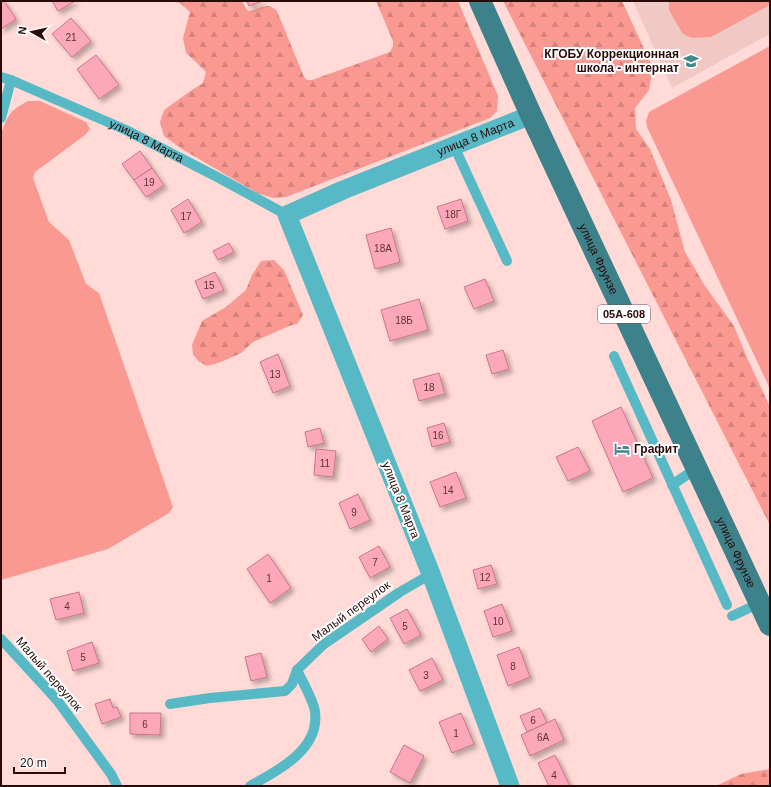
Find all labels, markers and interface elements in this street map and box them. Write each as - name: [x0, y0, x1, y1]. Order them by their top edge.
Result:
- north arrow: [12, 12, 52, 52]
- text: N: [16, 26, 29, 35]
- house number: 21: [65, 32, 77, 43]
- place label: КГОБУ Коррекционная школа - интернат: [544, 47, 679, 75]
- school or university icon: КГОБУ Коррекционная школа - интернат: [682, 52, 700, 70]
- street label: улица 8 Марта: [435, 115, 516, 159]
- street label: улица 8 Марта: [107, 117, 186, 166]
- house number: 19: [143, 177, 155, 188]
- house number: 18Г: [445, 209, 462, 220]
- house number: 17: [180, 211, 192, 222]
- street label: улица Фрунзе: [576, 221, 621, 297]
- house number: 18А: [374, 243, 392, 254]
- house number: 15: [203, 280, 215, 291]
- road number: 05А-608: [598, 305, 650, 323]
- house number: 18Б: [395, 315, 413, 326]
- house number: 13: [269, 369, 281, 380]
- house number: 18: [423, 382, 435, 393]
- house number: 16: [432, 430, 444, 441]
- hotel icon: Графит: [613, 440, 631, 458]
- place label: Графит: [634, 442, 678, 456]
- house number: 11: [320, 458, 331, 469]
- street label: улица 8 Марта: [379, 460, 423, 541]
- house number: 14: [442, 485, 454, 496]
- house number: 9: [351, 507, 357, 518]
- street label: улица Фрунзе: [713, 515, 759, 590]
- house number: 7: [372, 557, 378, 568]
- house number: 12: [479, 572, 491, 583]
- house number: 1: [266, 573, 272, 584]
- street label: Малый переулок: [309, 577, 394, 644]
- house number: 4: [64, 601, 70, 612]
- house number: 10: [492, 616, 504, 627]
- house number: 5: [402, 621, 408, 632]
- street label: Малый переулок: [13, 634, 85, 714]
- house number: 5: [80, 652, 86, 663]
- house number: 8: [510, 661, 516, 672]
- house number: 3: [423, 670, 429, 681]
- house number: 6: [530, 715, 536, 726]
- house number: 6: [142, 719, 148, 730]
- house number: 1: [453, 728, 459, 739]
- house number: 6А: [537, 732, 549, 743]
- scale bar: [14, 749, 65, 775]
- text: 20 m: [20, 756, 47, 770]
- house number: 4: [551, 770, 557, 781]

